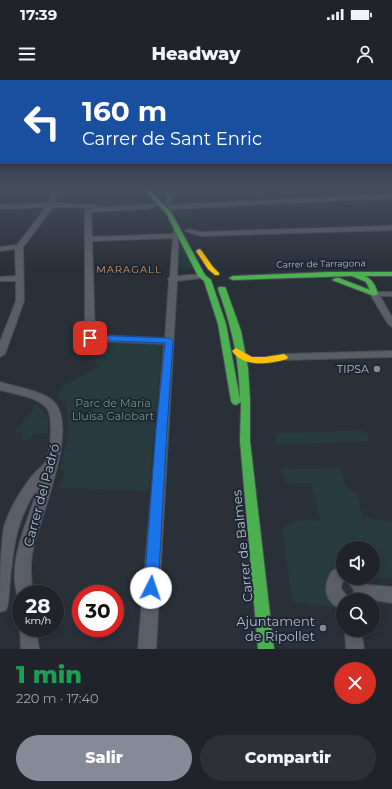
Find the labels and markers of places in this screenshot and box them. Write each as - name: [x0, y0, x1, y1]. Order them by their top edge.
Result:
- pin: [73, 321, 107, 355]
- place label: TIPSA: [337, 362, 369, 376]
- marker: TIPSA: [372, 364, 382, 374]
- place label: Ajuntament de Ripollet: [236, 613, 315, 644]
- marker: Ajuntament de Ripollet: [318, 623, 328, 633]

